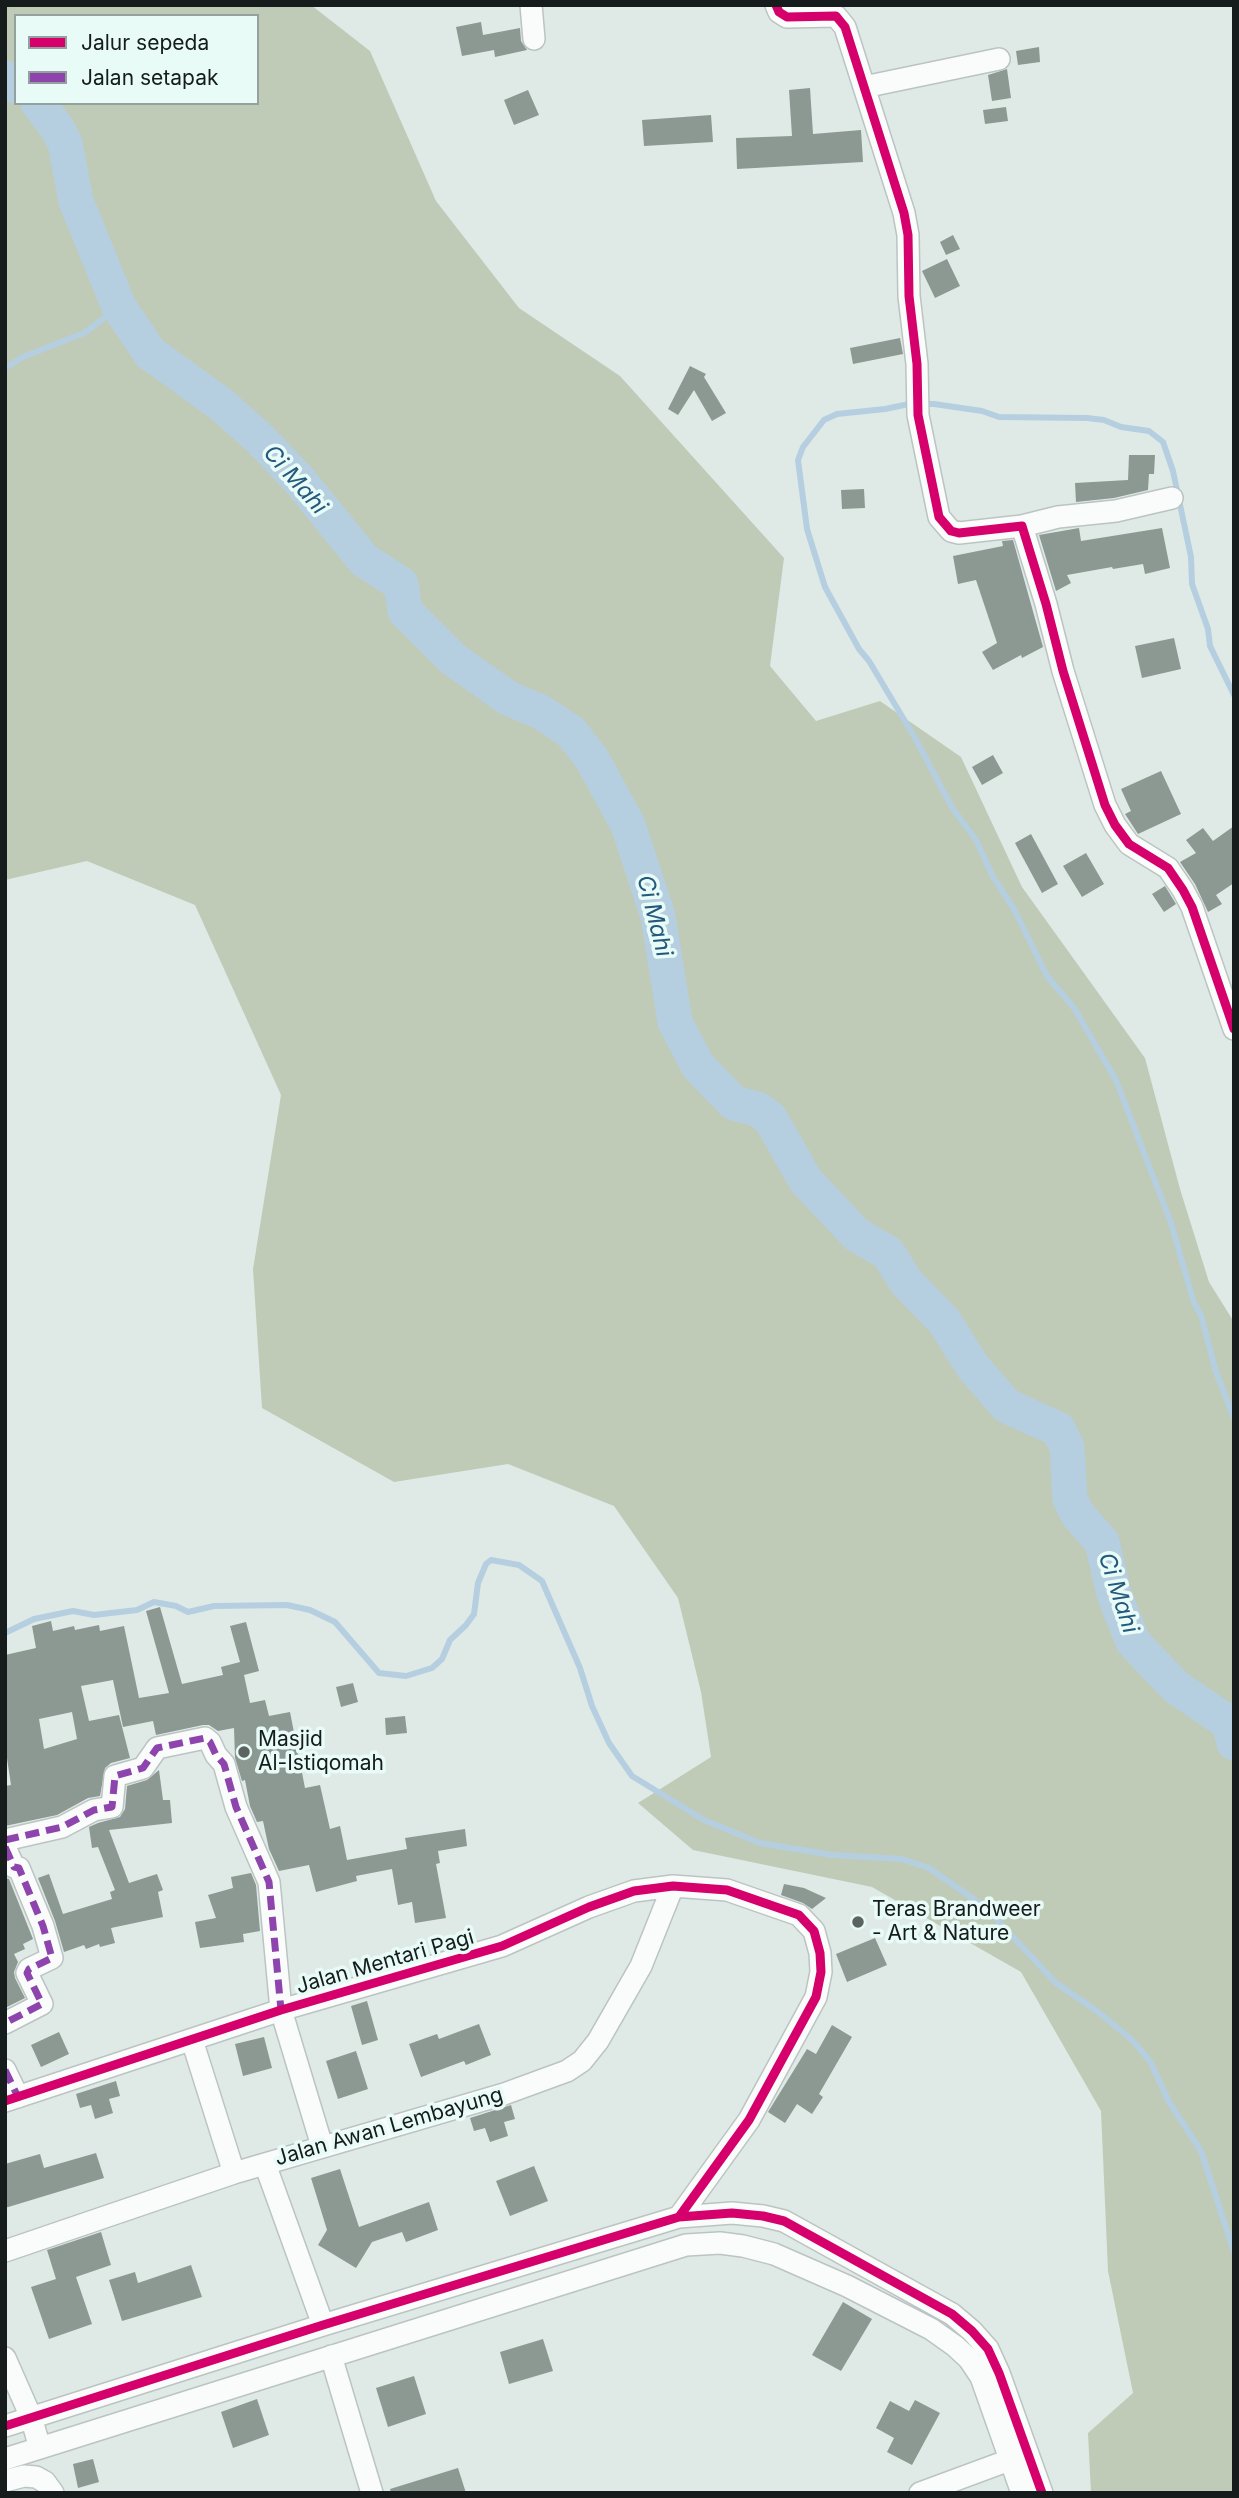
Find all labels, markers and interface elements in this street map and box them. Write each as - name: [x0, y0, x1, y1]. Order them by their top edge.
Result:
- legend: [14, 14, 259, 105]
- text: Jalur sepeda: [81, 30, 209, 55]
- text: Jalan setapak: [81, 65, 218, 90]
- water label: Ci Mahi: [257, 440, 333, 520]
- water label: Ci Mahi: [631, 872, 677, 960]
- water label: Ci Mahi: [1092, 1549, 1144, 1637]
- place label: Masjid Al-Istiqomah: [258, 1727, 384, 1777]
- marker: Masjid Al-Istiqomah: [236, 1744, 252, 1760]
- place label: Teras Brandweer - Art & Nature: [872, 1897, 1041, 1947]
- marker: Teras Brandweer - Art & Nature: [850, 1914, 866, 1930]
- street label: Jalan Mentari Pagi: [293, 1925, 477, 1999]
- street label: Jalan Awan Lembayung: [272, 2082, 506, 2172]

